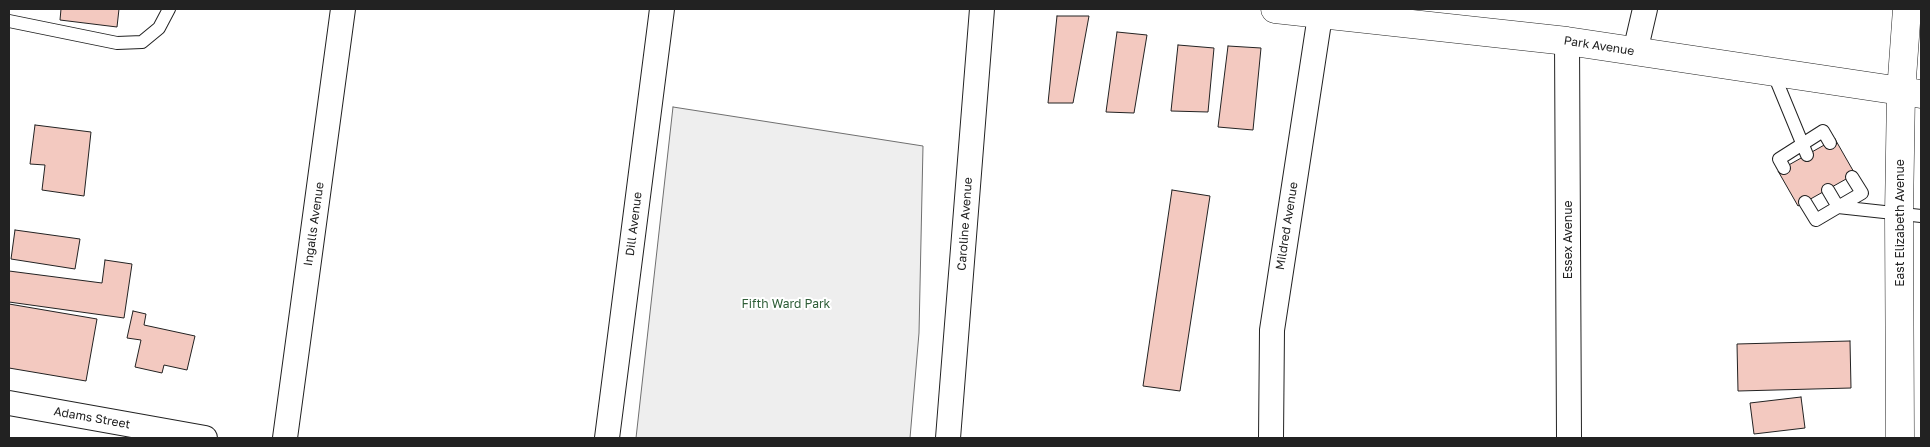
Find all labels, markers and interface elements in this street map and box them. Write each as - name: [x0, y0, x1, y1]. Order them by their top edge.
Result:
- street label: Park Avenue: [1563, 33, 1635, 59]
- street label: East Elizabeth Avenue: [1893, 159, 1907, 287]
- street label: Caroline Avenue: [955, 177, 975, 271]
- street label: Ingalls Avenue: [301, 181, 327, 267]
- street label: Mildred Avenue: [1273, 181, 1301, 271]
- street label: Dill Avenue: [623, 191, 645, 257]
- street label: Essex Avenue: [1561, 201, 1575, 279]
- park label: Fifth Ward Park: [742, 297, 830, 311]
- street label: Adams Street: [53, 404, 131, 432]

